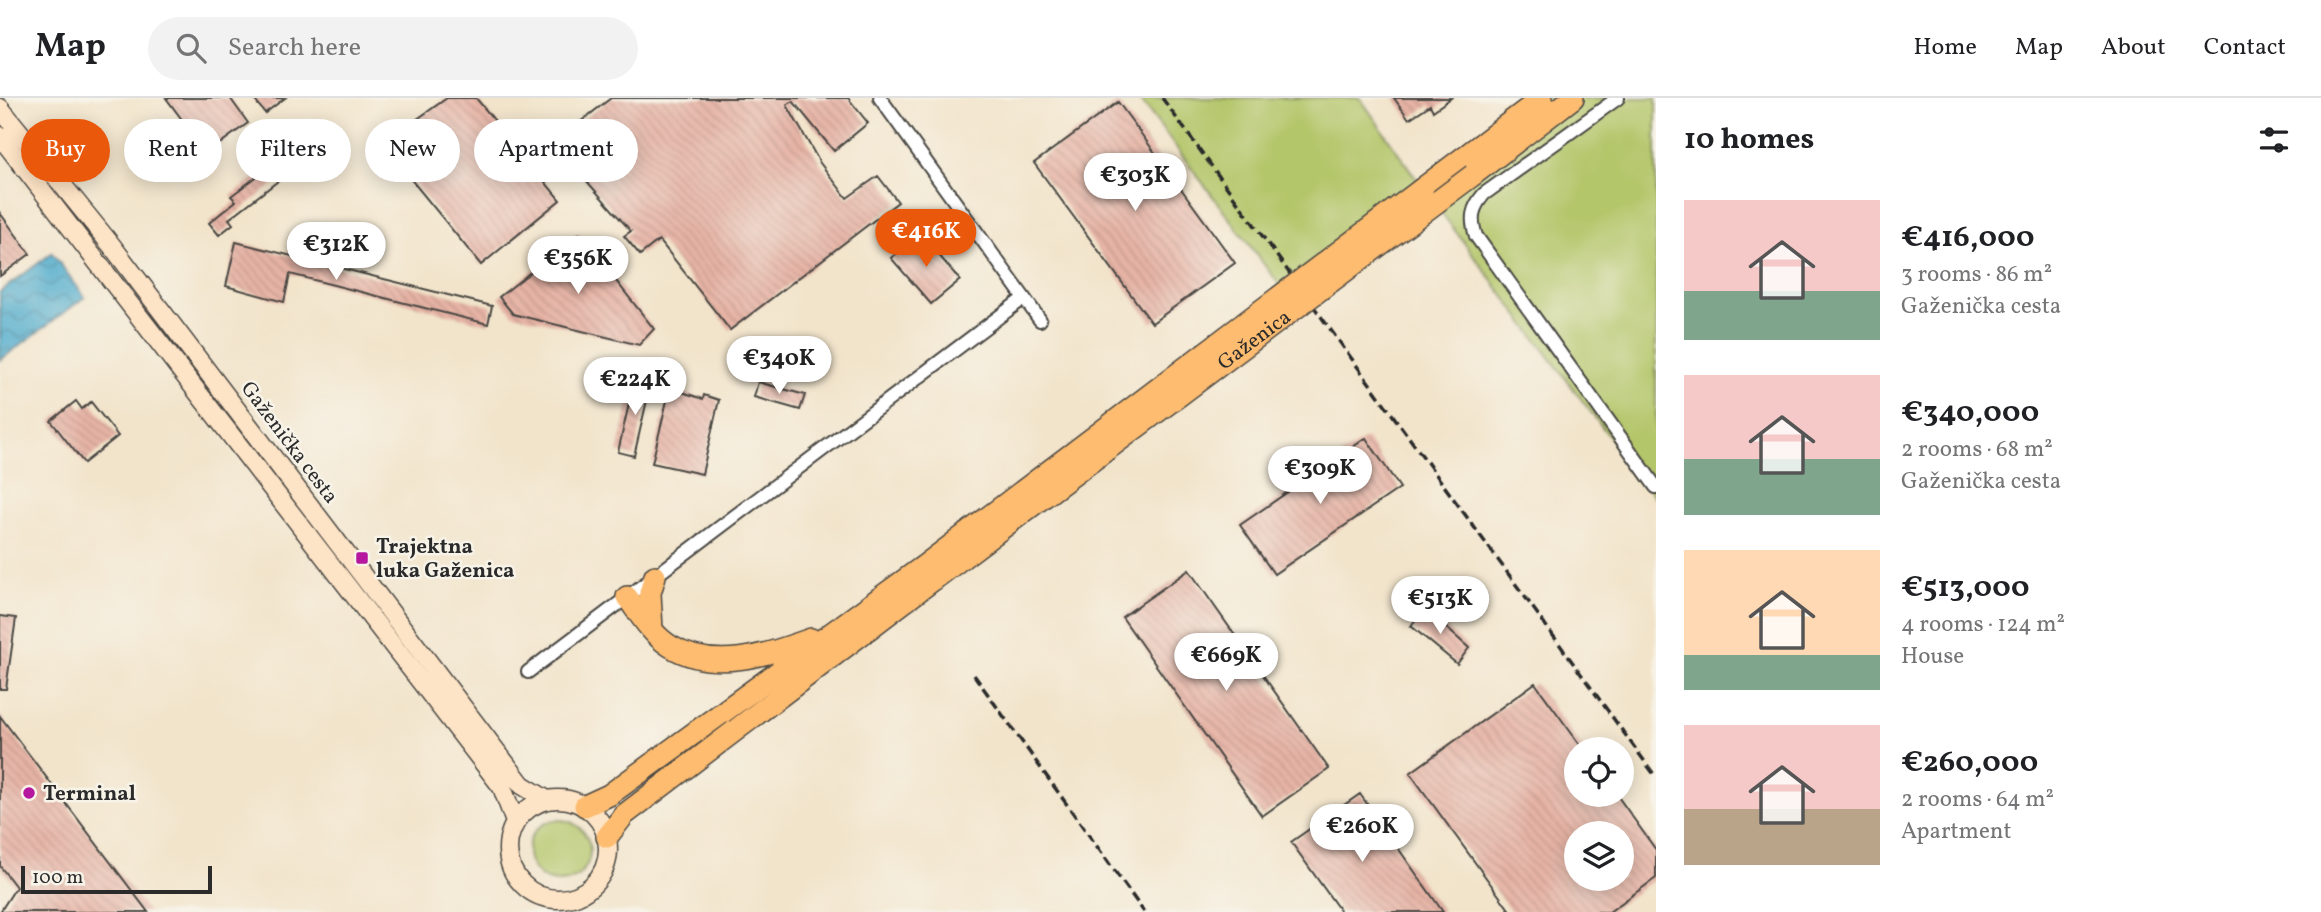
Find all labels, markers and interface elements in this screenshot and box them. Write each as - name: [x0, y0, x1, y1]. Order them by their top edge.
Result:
- search box: [148, 17, 638, 80]
- text: Map: [35, 25, 106, 71]
- icon: search: [172, 29, 210, 67]
- text: Search here: [228, 30, 361, 66]
- text: Home: [1913, 31, 1977, 65]
- text: Map: [2015, 31, 2063, 65]
- text: About: [2101, 31, 2166, 65]
- text: Contact: [2204, 31, 2286, 65]
- chip: Buy: [21, 119, 110, 182]
- chip: Rent: [124, 119, 222, 182]
- chip: Filters: [236, 119, 351, 182]
- chip: New: [365, 119, 460, 182]
- chip: Apartment: [474, 119, 638, 182]
- text: 10 homes: [1684, 119, 1814, 161]
- icon: filters: [2255, 121, 2293, 159]
- pin: €303K: [1086, 153, 1184, 213]
- text: €303K: [1100, 160, 1170, 192]
- pin: €416K: [877, 209, 975, 269]
- text: €416K: [891, 216, 961, 248]
- text: €416,000: [1901, 217, 2035, 259]
- pin: €312K: [287, 222, 385, 282]
- icon: home: [1740, 228, 1824, 312]
- text: €312K: [303, 229, 369, 261]
- pin: €356K: [529, 236, 627, 296]
- text: €356K: [543, 243, 613, 275]
- text: 3 rooms · 86 m²: [1901, 259, 2052, 291]
- text: Gaženička cesta: [1901, 291, 2061, 323]
- street label: Gaženica: [1212, 303, 1297, 378]
- pin: €340K: [730, 336, 828, 396]
- text: €340K: [743, 343, 815, 375]
- pin: €224K: [586, 358, 684, 417]
- text: €224K: [599, 364, 671, 396]
- street label: Gaženička cesta: [233, 376, 344, 510]
- text: €340,000: [1901, 392, 2039, 434]
- icon: home: [1740, 403, 1824, 487]
- text: 2 rooms · 68 m²: [1901, 434, 2053, 466]
- pin: €309K: [1271, 446, 1369, 506]
- text: €309K: [1284, 453, 1356, 485]
- text: Gaženička cesta: [1901, 466, 2061, 498]
- place label: Trajektna luka Gaženica: [376, 533, 514, 586]
- marker: Trajektna luka Gaženica: [354, 550, 370, 566]
- text: €513,000: [1901, 567, 2030, 609]
- pin: €513K: [1391, 576, 1489, 636]
- icon: home: [1740, 578, 1824, 662]
- text: €513K: [1407, 583, 1473, 615]
- text: 4 rooms · 124 m²: [1901, 609, 2065, 641]
- pin: €669K: [1177, 634, 1275, 693]
- text: €669K: [1190, 640, 1262, 672]
- text: House: [1901, 641, 1964, 673]
- map controls: [1564, 737, 1634, 891]
- button: locate: [1564, 737, 1634, 807]
- text: €260,000: [1901, 742, 2038, 784]
- icon: home: [1740, 753, 1824, 837]
- place label: Terminal: [43, 780, 136, 809]
- text: 2 rooms · 64 m²: [1901, 784, 2054, 816]
- marker: Terminal: [21, 785, 37, 801]
- pin: €260K: [1313, 804, 1411, 864]
- text: €260K: [1326, 811, 1398, 843]
- text: Apartment: [1901, 816, 2012, 848]
- button: layers: [1564, 821, 1634, 891]
- scale bar: [21, 863, 212, 895]
- text: 100 m: [32, 865, 83, 891]

